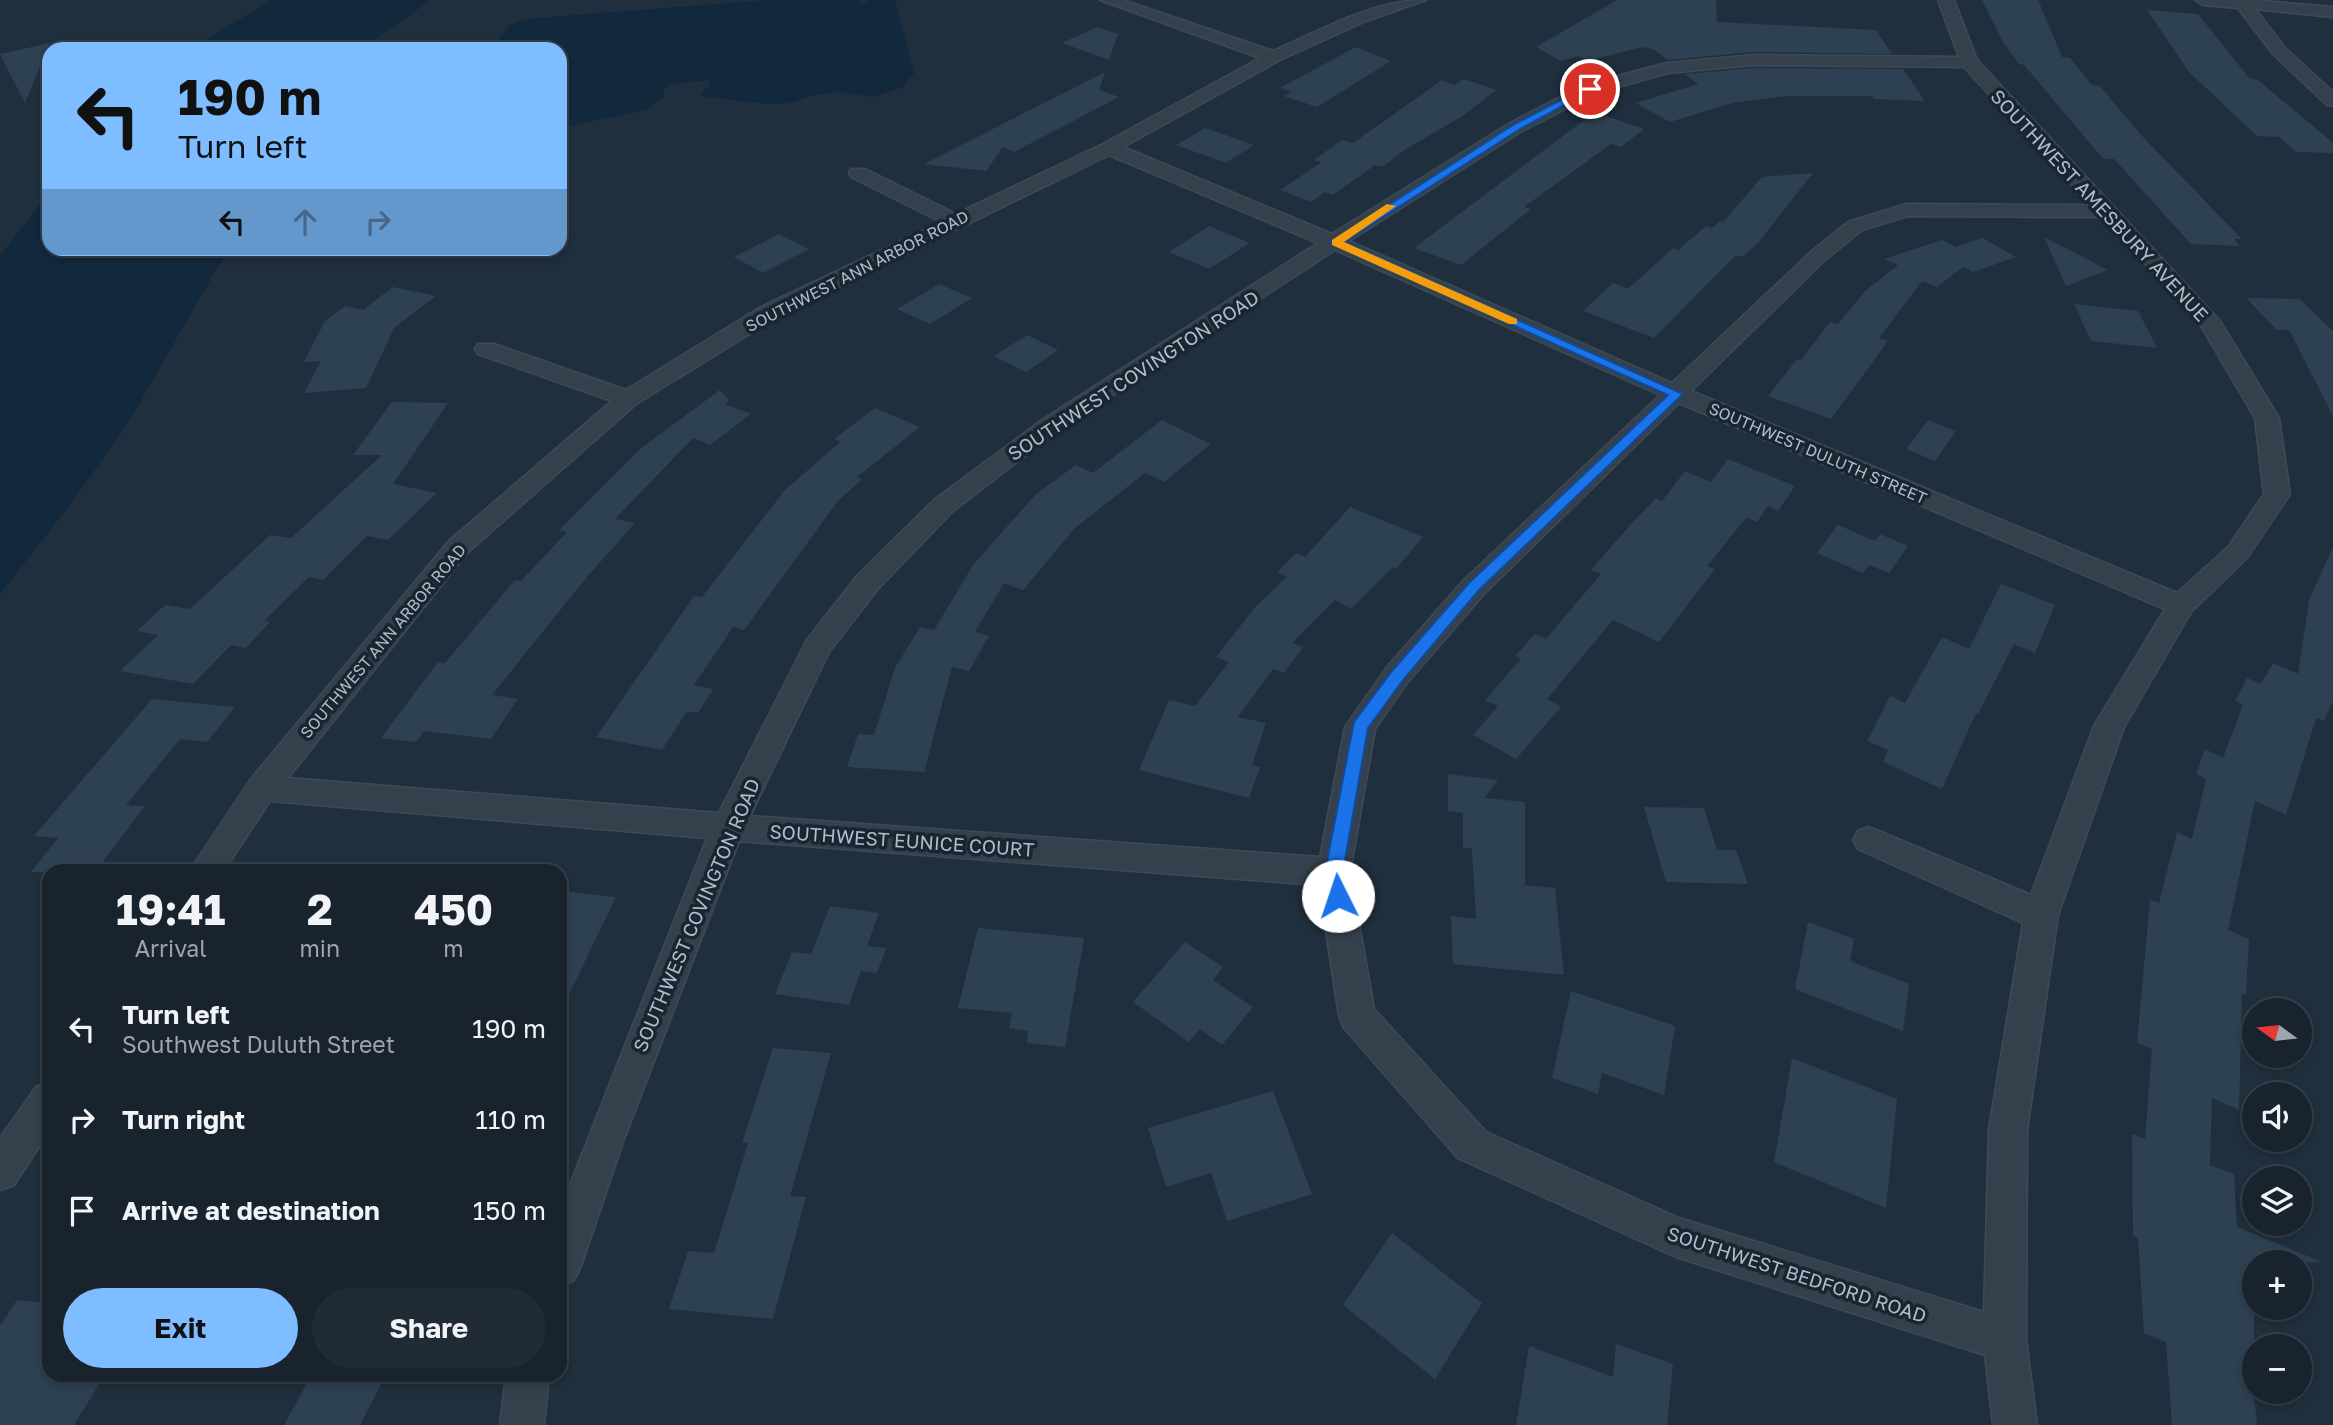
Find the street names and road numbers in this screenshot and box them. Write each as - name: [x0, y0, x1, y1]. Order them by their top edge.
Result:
- street label: SOUTHWEST AMESBURY AVENUE: [1986, 84, 2214, 326]
- street label: SOUTHWEST ANN ARBOR ROAD: [742, 206, 972, 336]
- street label: SOUTHWEST COVINGTON ROAD: [1003, 285, 1263, 465]
- street label: SOUTHWEST DULUTH STREET: [1706, 398, 1930, 508]
- street label: SOUTHWEST ANN ARBOR ROAD: [296, 540, 470, 742]
- street label: SOUTHWEST COVINGTON ROAD: [628, 775, 764, 1055]
- street label: SOUTHWEST EUNICE COURT: [769, 819, 1035, 861]
- street label: SOUTHWEST BEDFORD ROAD: [1665, 1221, 1929, 1327]

